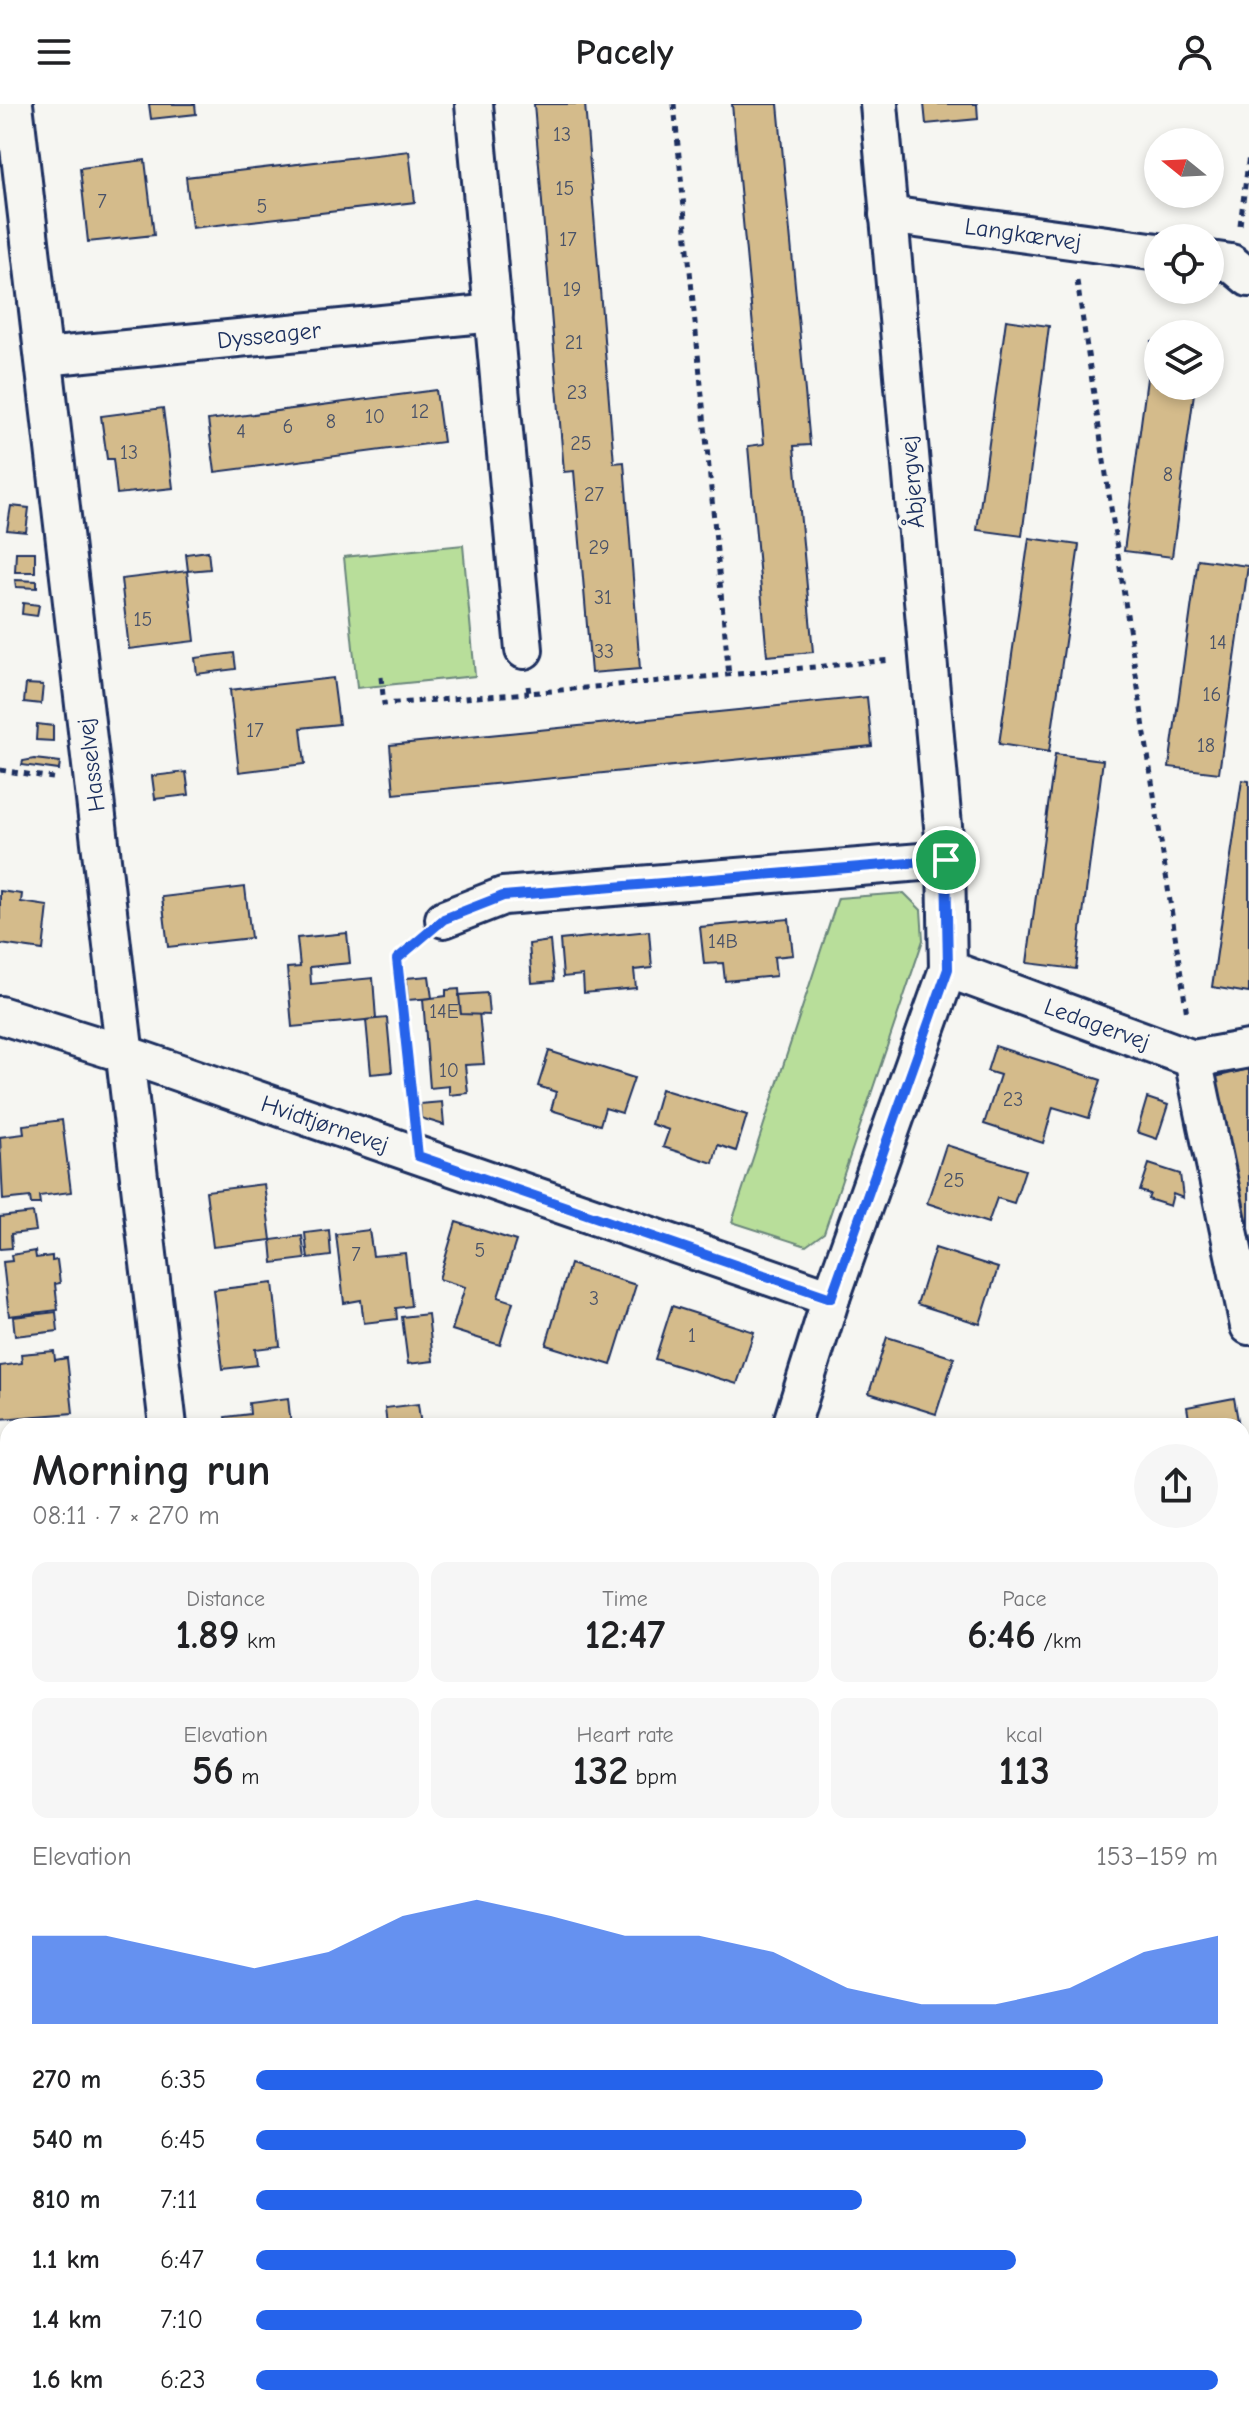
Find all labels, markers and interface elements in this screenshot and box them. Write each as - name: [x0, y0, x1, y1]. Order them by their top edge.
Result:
- icon: menu: [32, 30, 76, 74]
- icon: person: [1173, 30, 1217, 74]
- text: Pacely: [576, 32, 673, 73]
- house number: 13: [553, 123, 571, 146]
- north arrow: [1144, 128, 1224, 208]
- map controls: [1144, 128, 1224, 400]
- house number: 15: [556, 177, 574, 200]
- house number: 7: [97, 190, 107, 213]
- house number: 5: [257, 195, 267, 218]
- street label: Langkærvej: [963, 212, 1083, 256]
- button: locate: [1144, 224, 1224, 304]
- house number: 17: [559, 228, 577, 251]
- house number: 19: [563, 278, 581, 301]
- street label: Dysseager: [216, 316, 323, 354]
- button: layers: [1144, 320, 1224, 400]
- house number: 21: [565, 331, 583, 354]
- house number: 23: [567, 381, 587, 404]
- house number: 12: [411, 400, 429, 423]
- house number: 10: [365, 405, 385, 428]
- house number: 8: [326, 410, 336, 433]
- house number: 6: [283, 415, 293, 438]
- house number: 4: [236, 420, 246, 443]
- house number: 25: [570, 432, 592, 455]
- street label: Åbjergvej: [892, 434, 930, 530]
- house number: 13: [120, 441, 138, 464]
- house number: 8: [1163, 463, 1173, 486]
- house number: 27: [584, 483, 604, 506]
- house number: 29: [588, 536, 610, 559]
- house number: 31: [594, 586, 612, 609]
- house number: 15: [134, 608, 152, 631]
- house number: 14: [1209, 631, 1227, 654]
- house number: 33: [594, 640, 614, 663]
- house number: 16: [1203, 683, 1221, 706]
- street label: Hasselvej: [71, 717, 111, 813]
- house number: 17: [246, 719, 264, 742]
- house number: 18: [1197, 734, 1215, 757]
- pin: [912, 826, 980, 894]
- icon: arrive: [924, 838, 968, 882]
- house number: 14B: [708, 930, 738, 953]
- street label: Ledagervej: [1040, 992, 1154, 1056]
- house number: 14E: [429, 1000, 459, 1023]
- house number: 10: [439, 1059, 459, 1082]
- house number: 23: [1003, 1088, 1023, 1111]
- street label: Hvidtjørnevej: [258, 1089, 392, 1159]
- house number: 25: [943, 1169, 965, 1192]
- house number: 5: [475, 1239, 485, 1262]
- house number: 7: [351, 1243, 361, 1266]
- house number: 3: [589, 1287, 599, 1310]
- house number: 1: [688, 1324, 696, 1347]
- button: share: [1134, 1444, 1218, 1528]
- text: Morning run: [32, 1445, 271, 1496]
- text: 08:11 · 7 × 270 m: [32, 1501, 220, 1531]
- text: Distance: [186, 1586, 265, 1612]
- text: Time: [602, 1586, 648, 1612]
- text: Pace: [1002, 1586, 1047, 1612]
- text: 1.89: [175, 1612, 240, 1658]
- text: 12:47: [585, 1612, 665, 1658]
- text: 6:46: [967, 1612, 1036, 1658]
- text: km: [240, 1628, 276, 1654]
- text: /km: [1036, 1628, 1082, 1654]
- text: Elevation: [184, 1722, 268, 1748]
- text: Heart rate: [576, 1722, 673, 1748]
- text: kcal: [1006, 1722, 1043, 1748]
- text: 56: [192, 1748, 234, 1794]
- text: 132: [573, 1748, 628, 1794]
- text: 113: [999, 1748, 1050, 1794]
- text: m: [234, 1764, 260, 1790]
- text: bpm: [628, 1764, 677, 1790]
- text: Elevation: [32, 1842, 132, 1872]
- text: 153–159 m: [1096, 1842, 1218, 1872]
- text: 270 m: [32, 2065, 101, 2095]
- text: 6:35: [160, 2065, 206, 2095]
- text: 540 m: [32, 2125, 103, 2155]
- text: 6:45: [160, 2125, 205, 2155]
- text: 810 m: [32, 2185, 100, 2215]
- text: 7:11: [160, 2185, 198, 2215]
- text: 1.1 km: [32, 2245, 100, 2275]
- text: 6:47: [160, 2245, 204, 2275]
- text: 1.4 km: [32, 2305, 102, 2335]
- text: 7:10: [160, 2305, 203, 2335]
- text: 1.6 km: [32, 2365, 103, 2395]
- text: 6:23: [160, 2365, 206, 2395]

